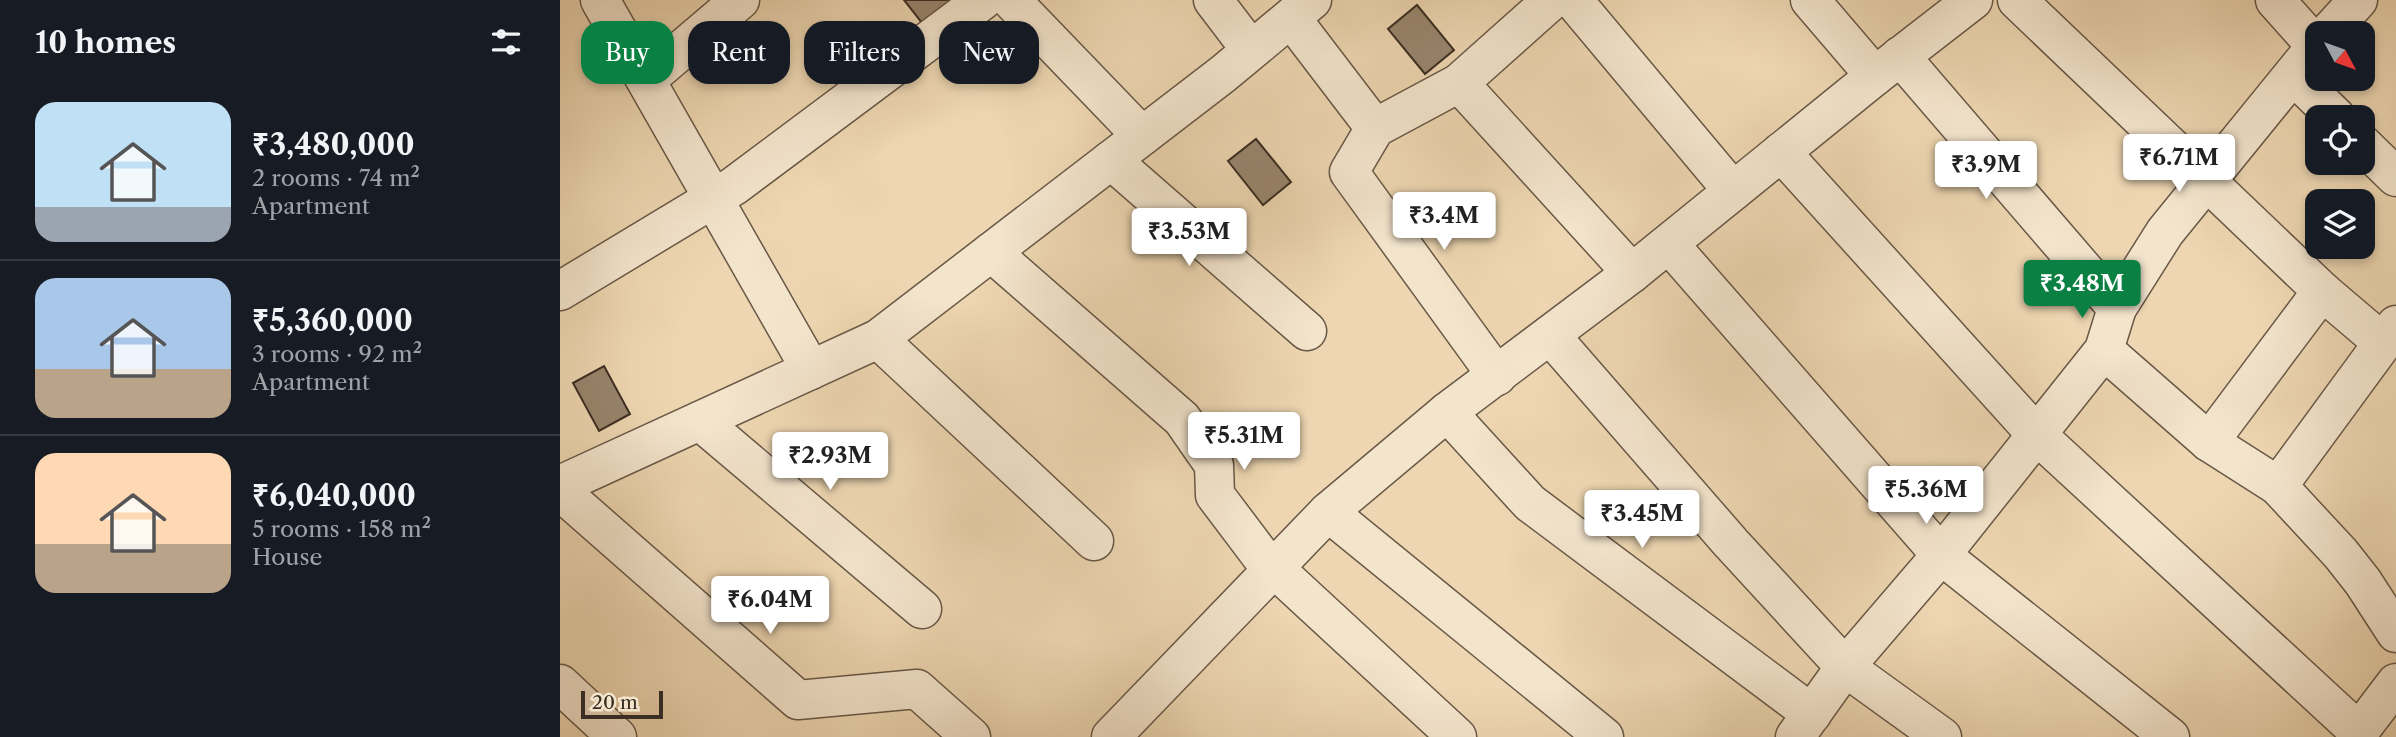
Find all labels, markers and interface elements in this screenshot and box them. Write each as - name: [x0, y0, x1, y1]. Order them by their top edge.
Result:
- chip: Buy: [581, 21, 674, 84]
- chip: Rent: [688, 21, 790, 84]
- chip: Filters: [804, 21, 925, 84]
- chip: New: [939, 21, 1039, 84]
- north arrow: [2305, 21, 2375, 91]
- map controls: [2305, 21, 2375, 259]
- icon: filters: [487, 23, 525, 61]
- text: 10 homes: [35, 24, 176, 61]
- button: locate: [2305, 105, 2375, 175]
- text: ₹3,480,000: [252, 126, 415, 163]
- icon: home: [91, 130, 175, 214]
- pin: ₹6.71M: [2122, 134, 2236, 194]
- pin: ₹3.9M: [1937, 142, 2035, 201]
- text: ₹6.71M: [2139, 143, 2219, 171]
- text: ₹3.9M: [1951, 150, 2021, 178]
- text: 2 rooms · 74 m²: [252, 164, 420, 192]
- button: layers: [2305, 189, 2375, 259]
- text: Apartment: [252, 192, 370, 220]
- pin: ₹3.4M: [1395, 192, 1493, 252]
- text: ₹3.4M: [1409, 201, 1479, 229]
- pin: ₹3.53M: [1132, 208, 1246, 268]
- text: ₹3.53M: [1148, 217, 1230, 245]
- pin: ₹3.48M: [2025, 260, 2139, 320]
- text: ₹3.48M: [2040, 269, 2124, 297]
- text: ₹5,360,000: [252, 302, 413, 339]
- icon: home: [91, 306, 175, 390]
- text: 3 rooms · 92 m²: [252, 340, 422, 368]
- text: Apartment: [252, 368, 370, 396]
- pin: ₹5.31M: [1187, 412, 1301, 472]
- text: ₹5.31M: [1204, 421, 1284, 449]
- pin: ₹2.93M: [773, 433, 887, 492]
- text: ₹2.93M: [788, 441, 872, 469]
- pin: ₹5.36M: [1869, 466, 1983, 526]
- text: ₹5.36M: [1884, 475, 1968, 503]
- text: ₹6,040,000: [252, 477, 416, 514]
- icon: home: [91, 481, 175, 565]
- pin: ₹3.45M: [1585, 490, 1699, 550]
- text: ₹3.45M: [1600, 499, 1684, 527]
- text: 5 rooms · 158 m²: [252, 515, 431, 543]
- text: House: [252, 543, 322, 571]
- pin: ₹6.04M: [713, 576, 827, 636]
- text: ₹6.04M: [727, 585, 813, 613]
- scale bar: [581, 688, 663, 720]
- text: 20 m: [592, 691, 638, 714]

